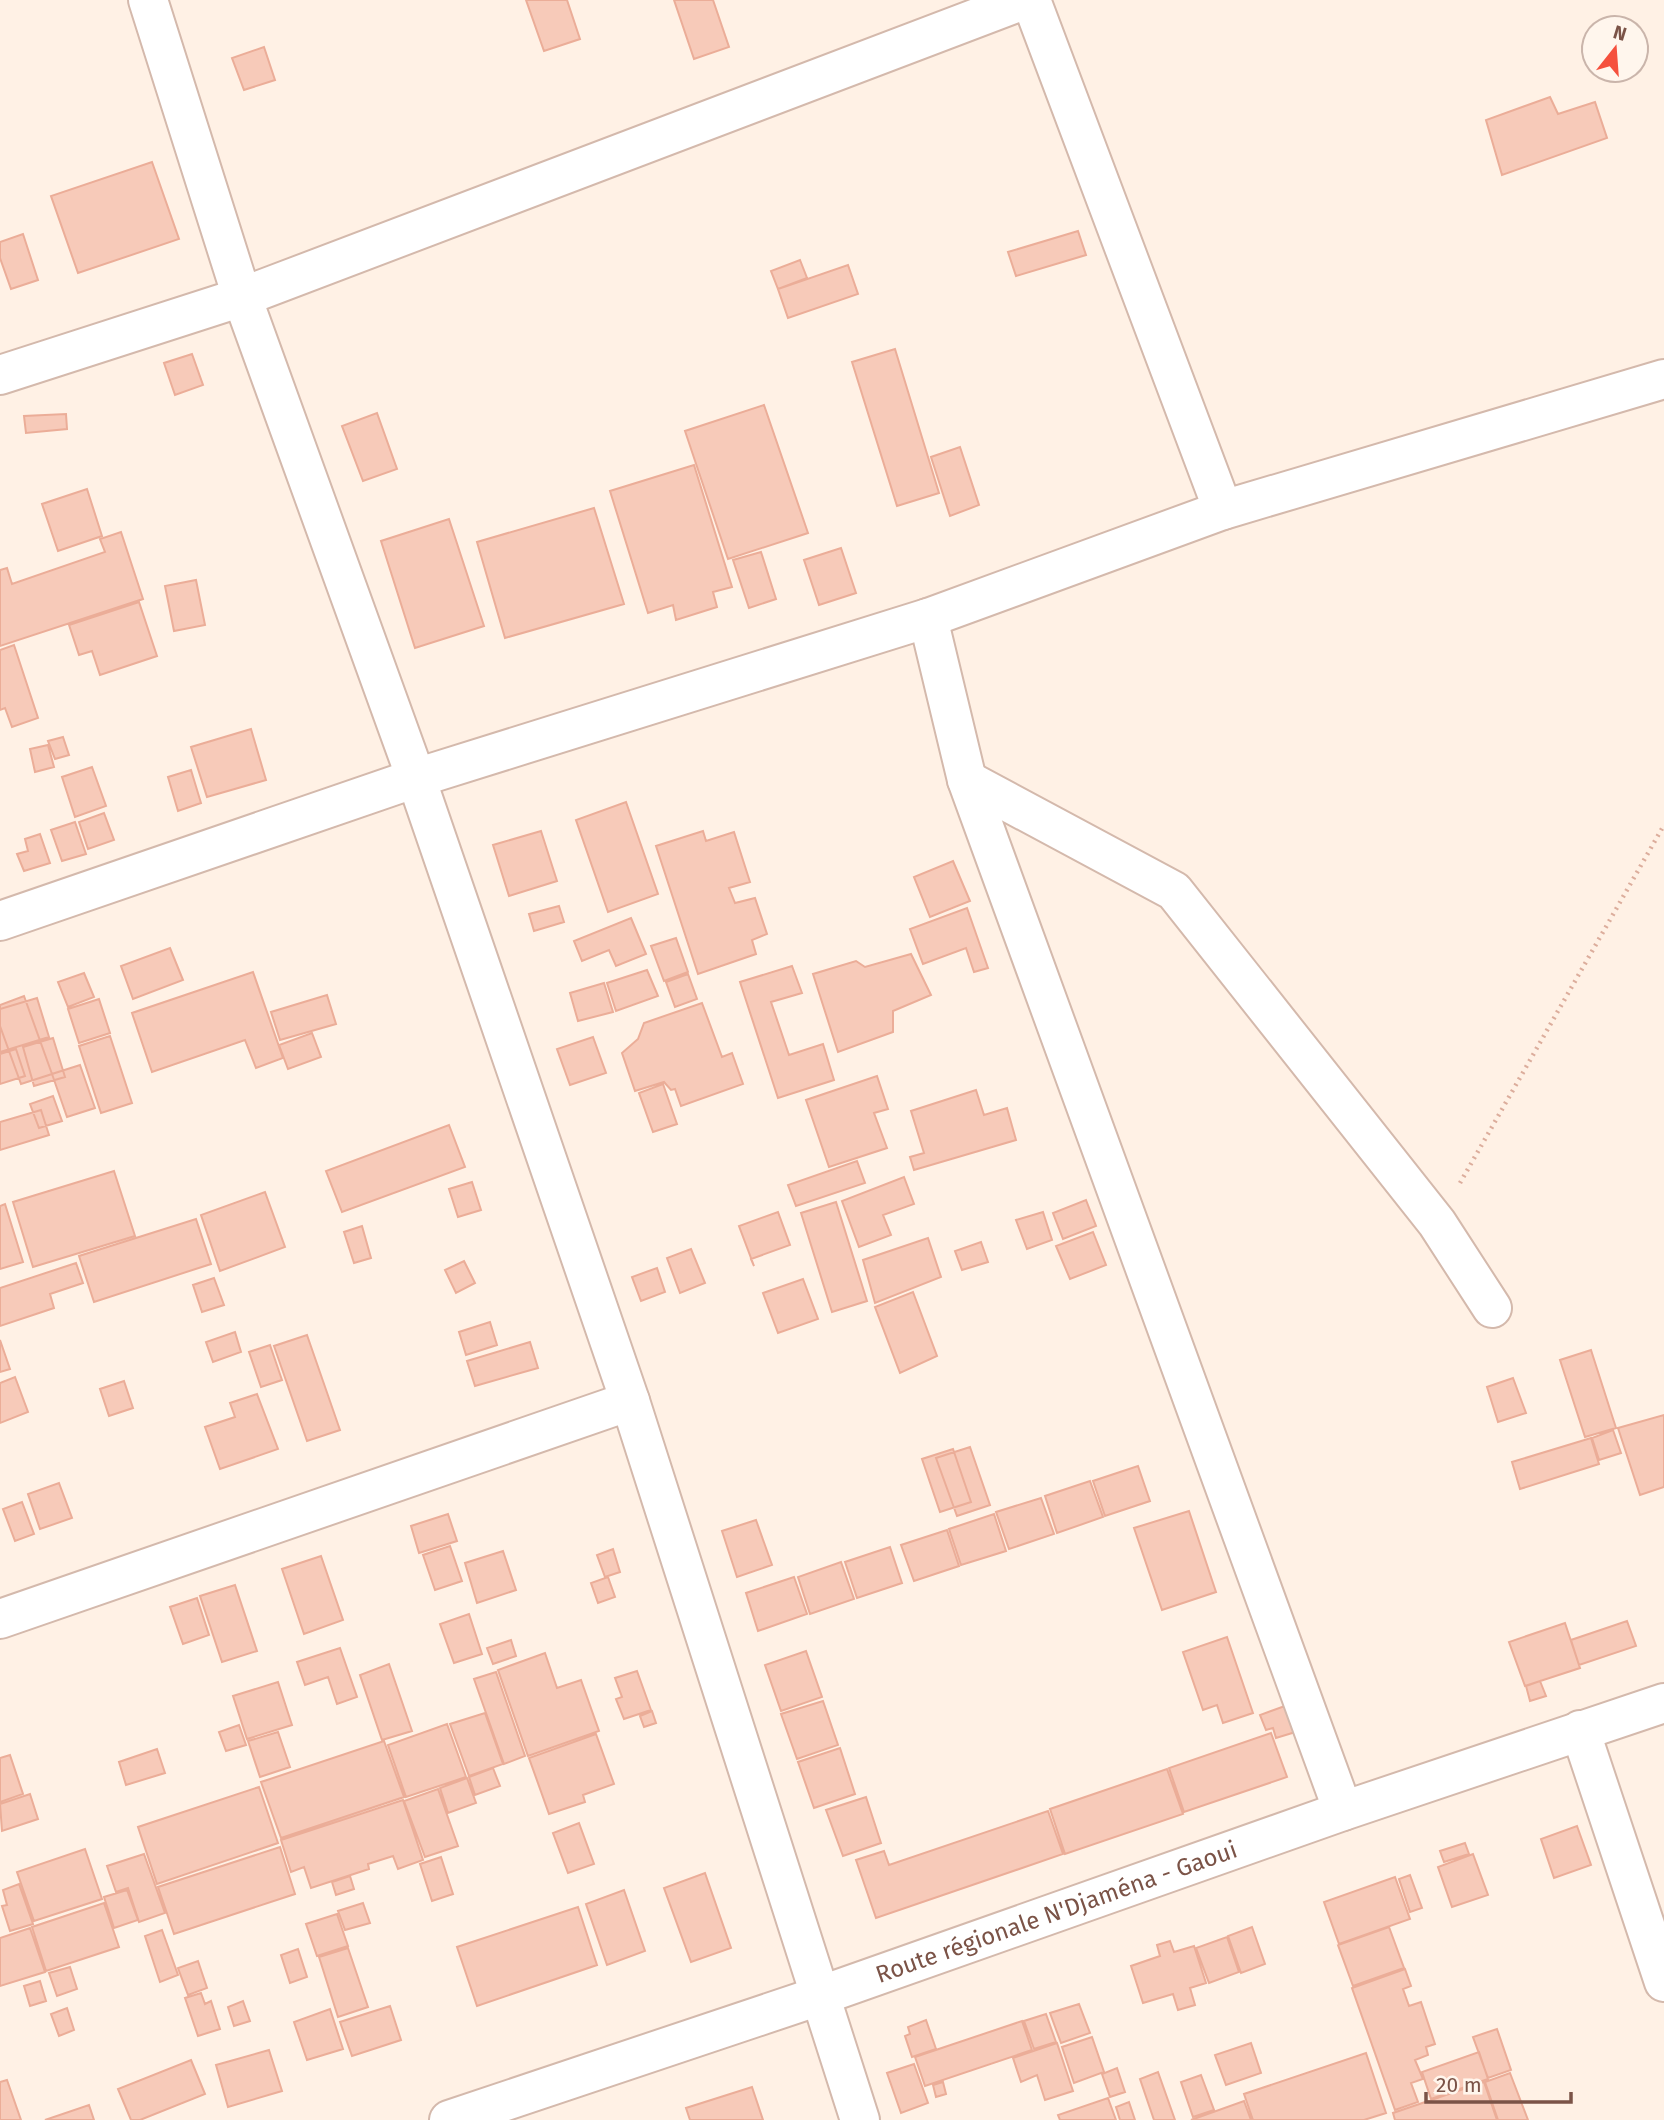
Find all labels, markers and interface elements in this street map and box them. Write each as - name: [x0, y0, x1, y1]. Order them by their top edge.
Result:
- north arrow: [1580, 14, 1650, 84]
- text: N: [1610, 20, 1629, 46]
- street label: Route régionale N'Djaména - Gaoui: [872, 1836, 1241, 1989]
- scale bar: [1426, 2060, 1571, 2104]
- text: 20 m: [1436, 2072, 1482, 2098]

